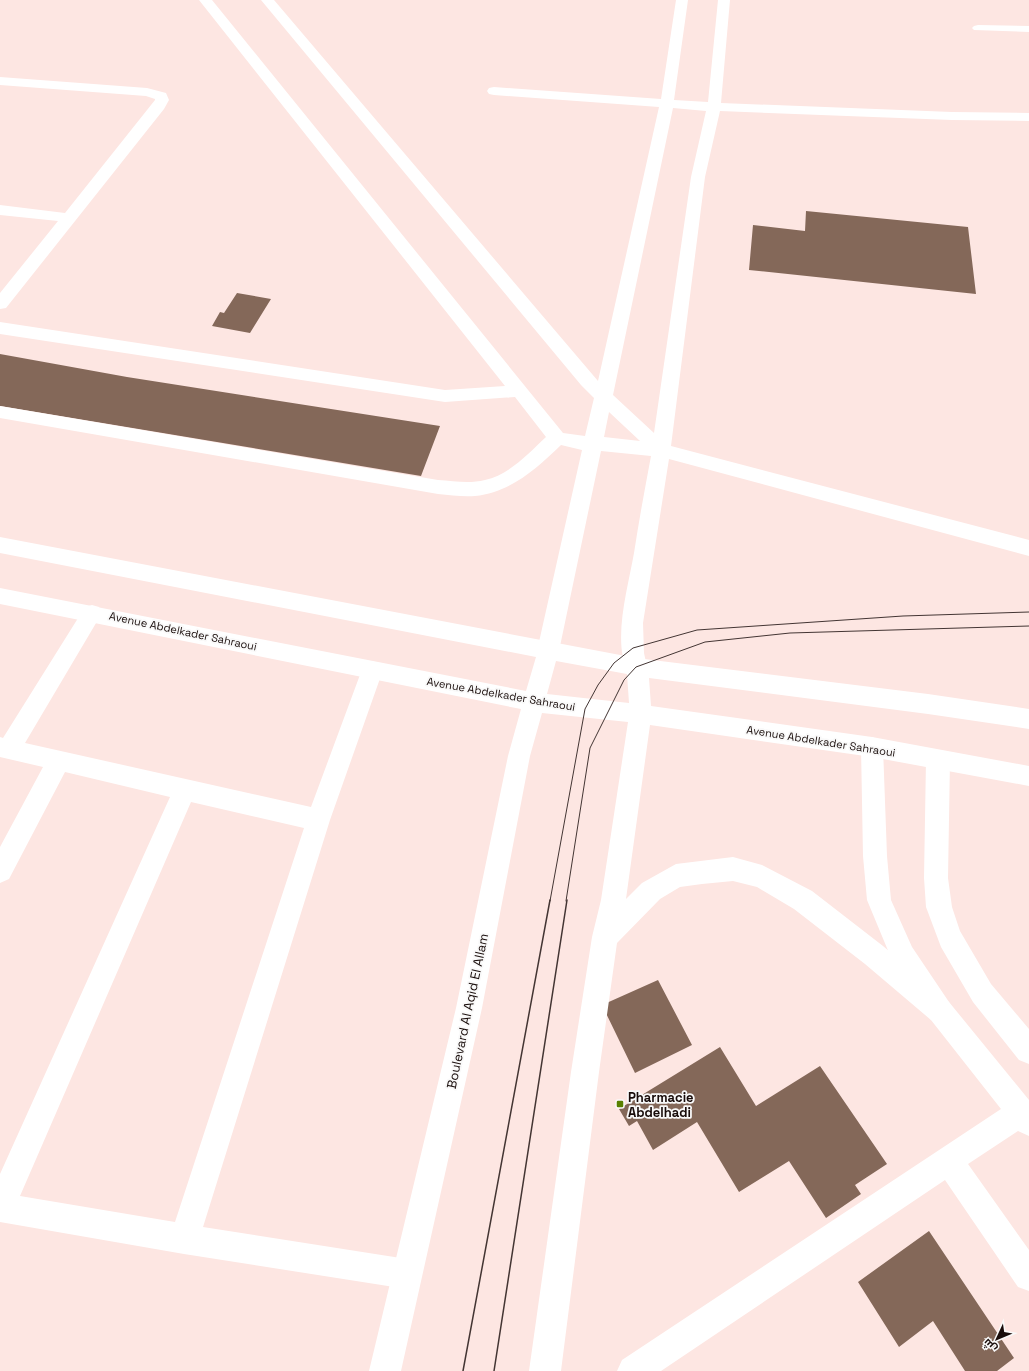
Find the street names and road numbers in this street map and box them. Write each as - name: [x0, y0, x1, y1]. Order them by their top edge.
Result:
- street label: Avenue Abdelkader Sahraoui: [108, 609, 258, 654]
- street label: Avenue Abdelkader Sahraoui: [426, 674, 577, 714]
- street label: Avenue Abdelkader Sahraoui: [746, 722, 897, 760]
- street label: Boulevard Al Aqid El Allam: [443, 932, 492, 1090]

